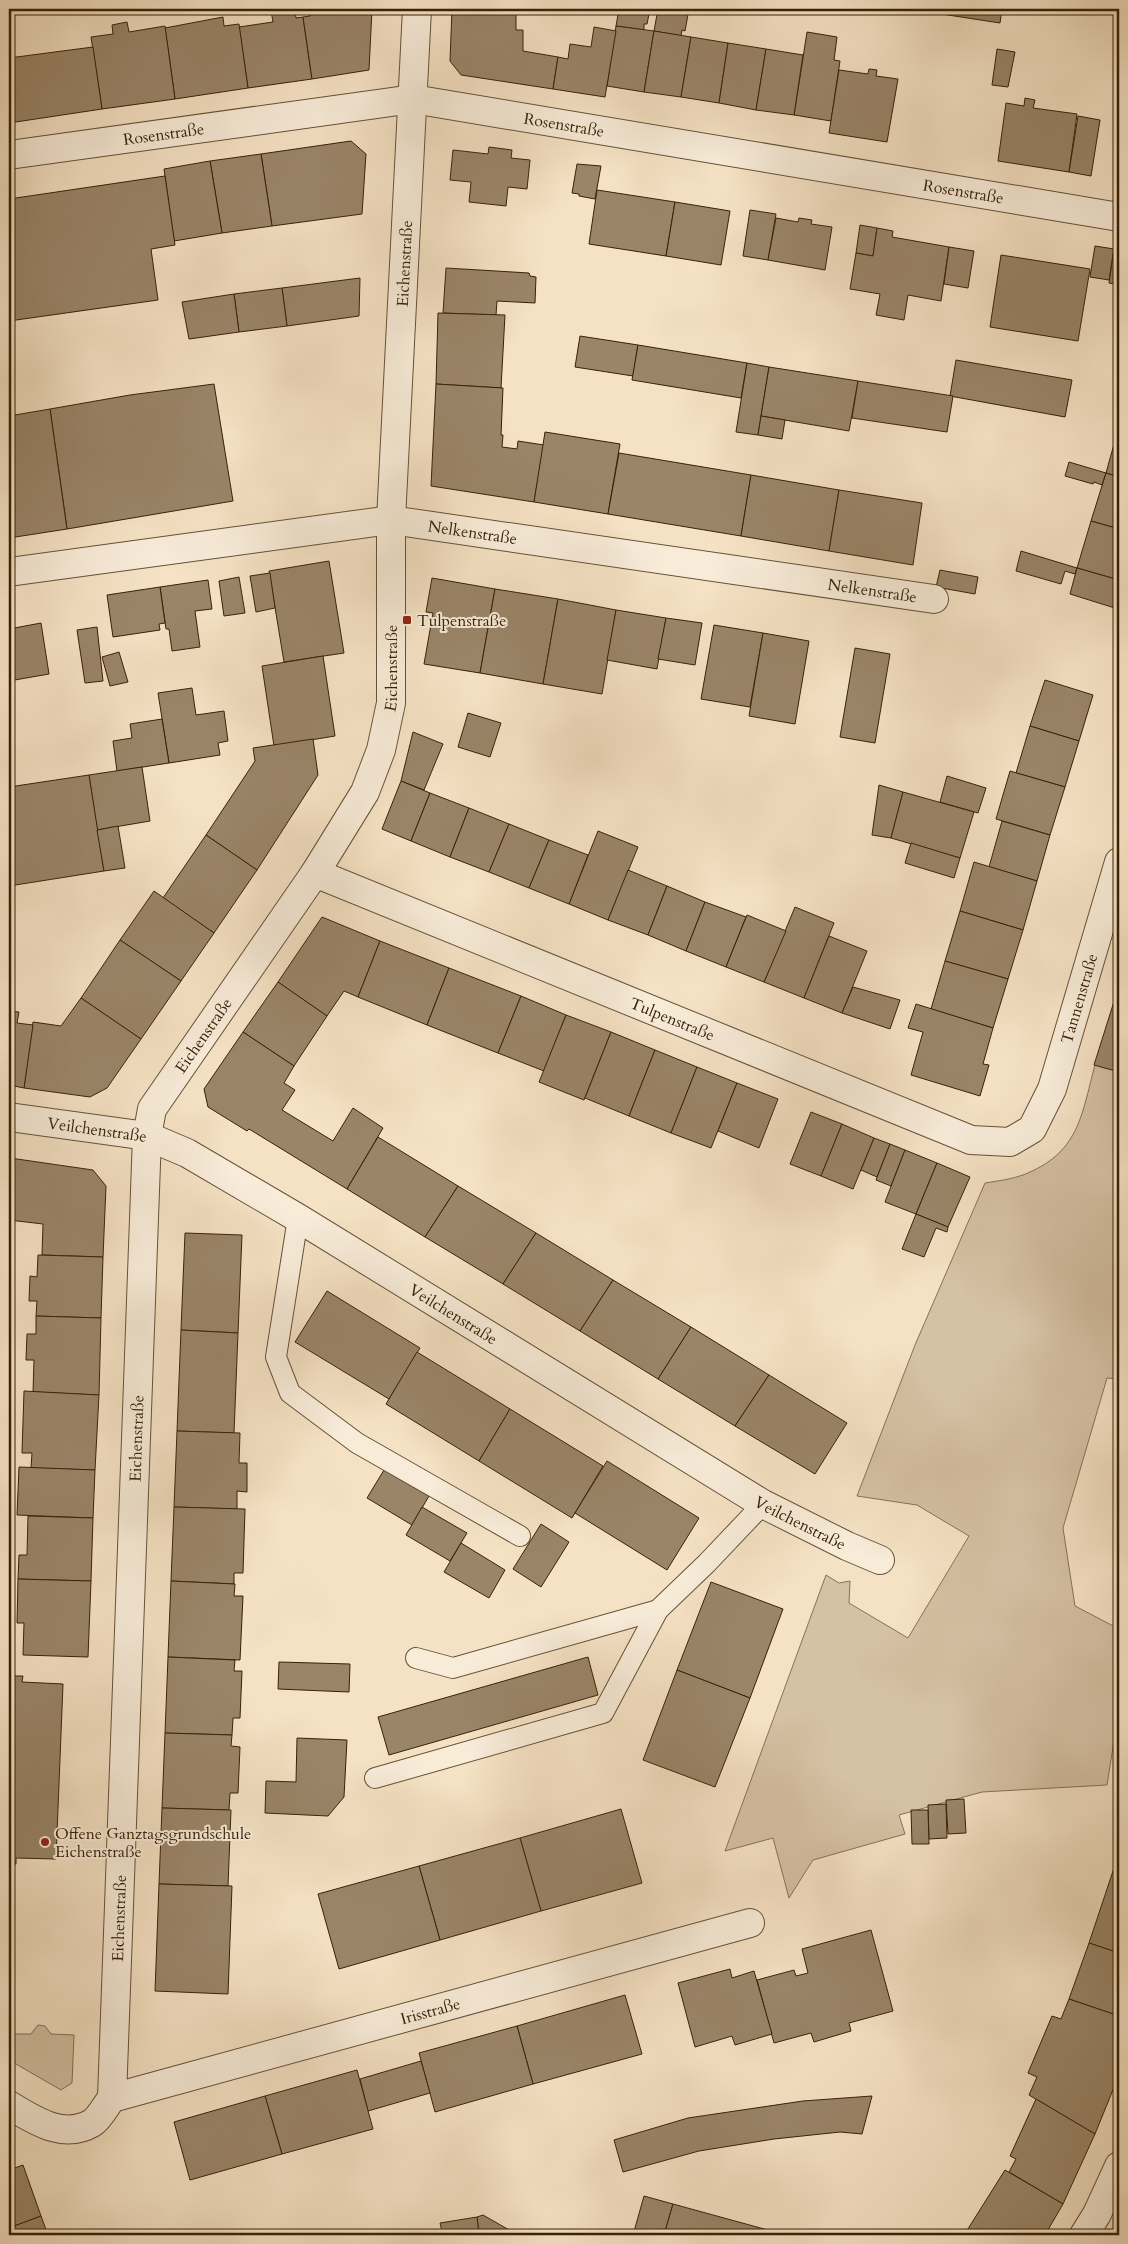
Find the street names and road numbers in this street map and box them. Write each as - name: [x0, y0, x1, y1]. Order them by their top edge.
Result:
- street label: Rosenstraße: [522, 108, 606, 143]
- street label: Rosenstraße: [122, 118, 206, 151]
- street label: Rosenstraße: [921, 174, 1005, 210]
- street label: Eichenstraße: [392, 220, 418, 307]
- street label: Nelkenstraße: [426, 516, 519, 550]
- street label: Nelkenstraße: [826, 574, 918, 608]
- street label: Eichenstraße: [379, 625, 403, 714]
- street label: Tannenstraße: [1056, 951, 1103, 1047]
- street label: Tulpenstraße: [627, 992, 718, 1046]
- street label: Eichenstraße: [170, 994, 238, 1078]
- street label: Veilchenstraße: [46, 1112, 148, 1148]
- street label: Veilchenstraße: [405, 1279, 501, 1350]
- street label: Eichenstraße: [124, 1395, 150, 1482]
- street label: Veilchenstraße: [750, 1491, 849, 1556]
- street label: Eichenstraße: [107, 1874, 132, 1962]
- street label: Irisstraße: [398, 1993, 463, 2030]

